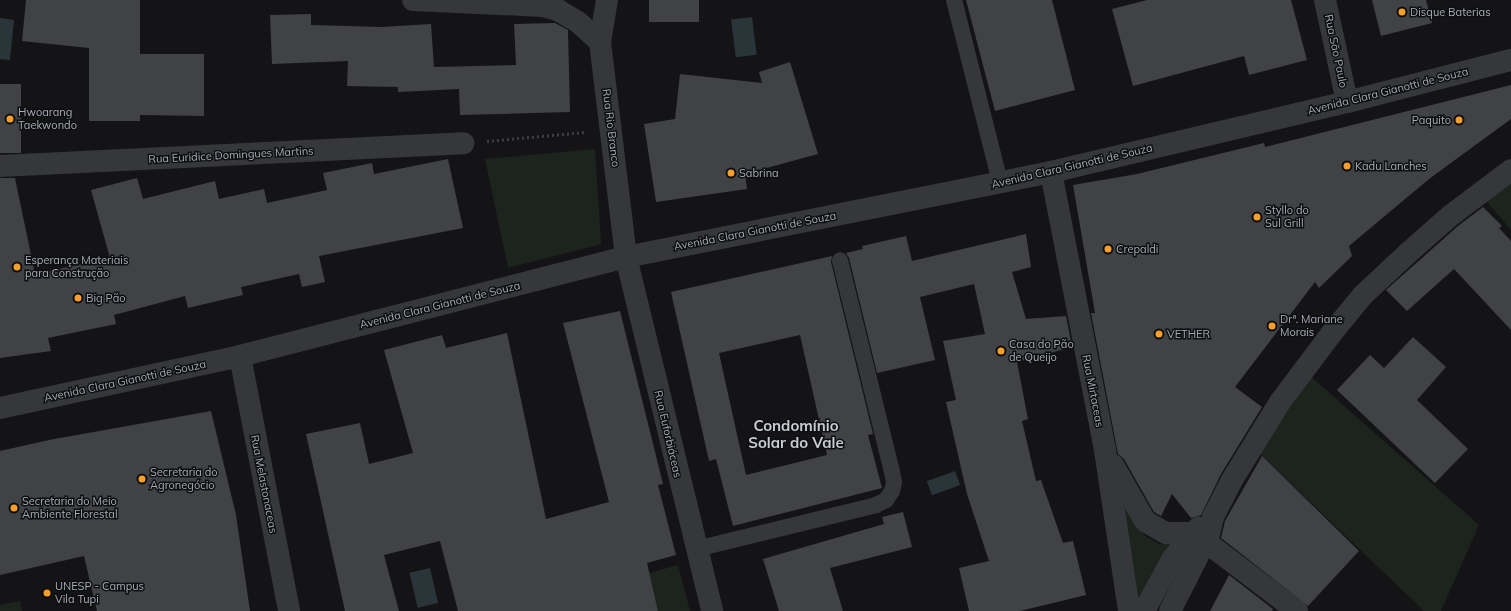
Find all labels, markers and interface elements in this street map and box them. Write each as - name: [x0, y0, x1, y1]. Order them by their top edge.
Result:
- place label: Disque Baterias: [1410, 5, 1491, 19]
- marker: Disque Baterias: [1397, 7, 1407, 17]
- street label: Rua São Paulo: [1322, 13, 1350, 89]
- street label: Avenida Clara Gianotti de Souza: [1306, 65, 1470, 117]
- street label: Rua Rio Branco: [600, 88, 622, 168]
- place label: Hwoarang Taekwondo: [18, 106, 77, 132]
- place label: Paquito: [1412, 113, 1451, 127]
- marker: Hwoarang Taekwondo: [5, 114, 15, 124]
- marker: Paquito: [1454, 115, 1464, 125]
- street label: Avenida Clara Gianotti de Souza: [990, 141, 1154, 191]
- street label: Rua Euridice Domingues Martins: [148, 144, 314, 166]
- place label: Kadu Lanches: [1355, 159, 1427, 173]
- marker: Kadu Lanches: [1342, 161, 1352, 171]
- place label: Sabrina: [739, 166, 779, 180]
- marker: Sabrina: [726, 168, 736, 178]
- place label: Styllo do Sul Grill: [1265, 204, 1309, 230]
- street label: Avenida Clara Gianotti de Souza: [673, 209, 837, 253]
- marker: Styllo do Sul Grill: [1252, 212, 1262, 222]
- place label: Crepaldi: [1116, 242, 1158, 256]
- marker: Crepaldi: [1103, 244, 1113, 254]
- place label: Esperança Materiais para Construção: [25, 254, 128, 280]
- marker: Esperança Materiais para Construção: [12, 262, 22, 272]
- street label: Avenida Clara Gianotti de Souza: [358, 279, 522, 331]
- place label: Big Pão: [86, 291, 126, 305]
- marker: Big Pão: [73, 293, 83, 303]
- place label: Drª. Mariane Morais: [1280, 313, 1343, 339]
- marker: Drª. Mariane Morais: [1267, 321, 1277, 331]
- place label: VETHER: [1167, 327, 1210, 341]
- marker: VETHER: [1154, 329, 1164, 339]
- place label: Casa do Pão de Queijo: [1009, 338, 1074, 364]
- marker: Casa do Pão de Queijo: [996, 346, 1006, 356]
- street label: Rua Mirtaceas: [1080, 354, 1106, 428]
- street label: Avenida Clara Gianotti de Souza: [43, 357, 207, 405]
- street label: Rua Euforbiáceas: [652, 389, 684, 479]
- district label: Condomínio Solar do Vale: [748, 416, 844, 451]
- street label: Rua Melastonaceas: [248, 434, 280, 534]
- place label: Secretaria do Agronegócio: [150, 466, 218, 492]
- marker: Secretaria do Agronegócio: [137, 474, 147, 484]
- place label: Secretaria do Meio Ambiente Florestal: [22, 495, 117, 521]
- marker: Secretaria do Meio Ambiente Florestal: [9, 503, 19, 513]
- place label: UNESP - Campus Vila Tupi: [55, 580, 144, 606]
- marker: UNESP - Campus Vila Tupi: [42, 588, 52, 598]

